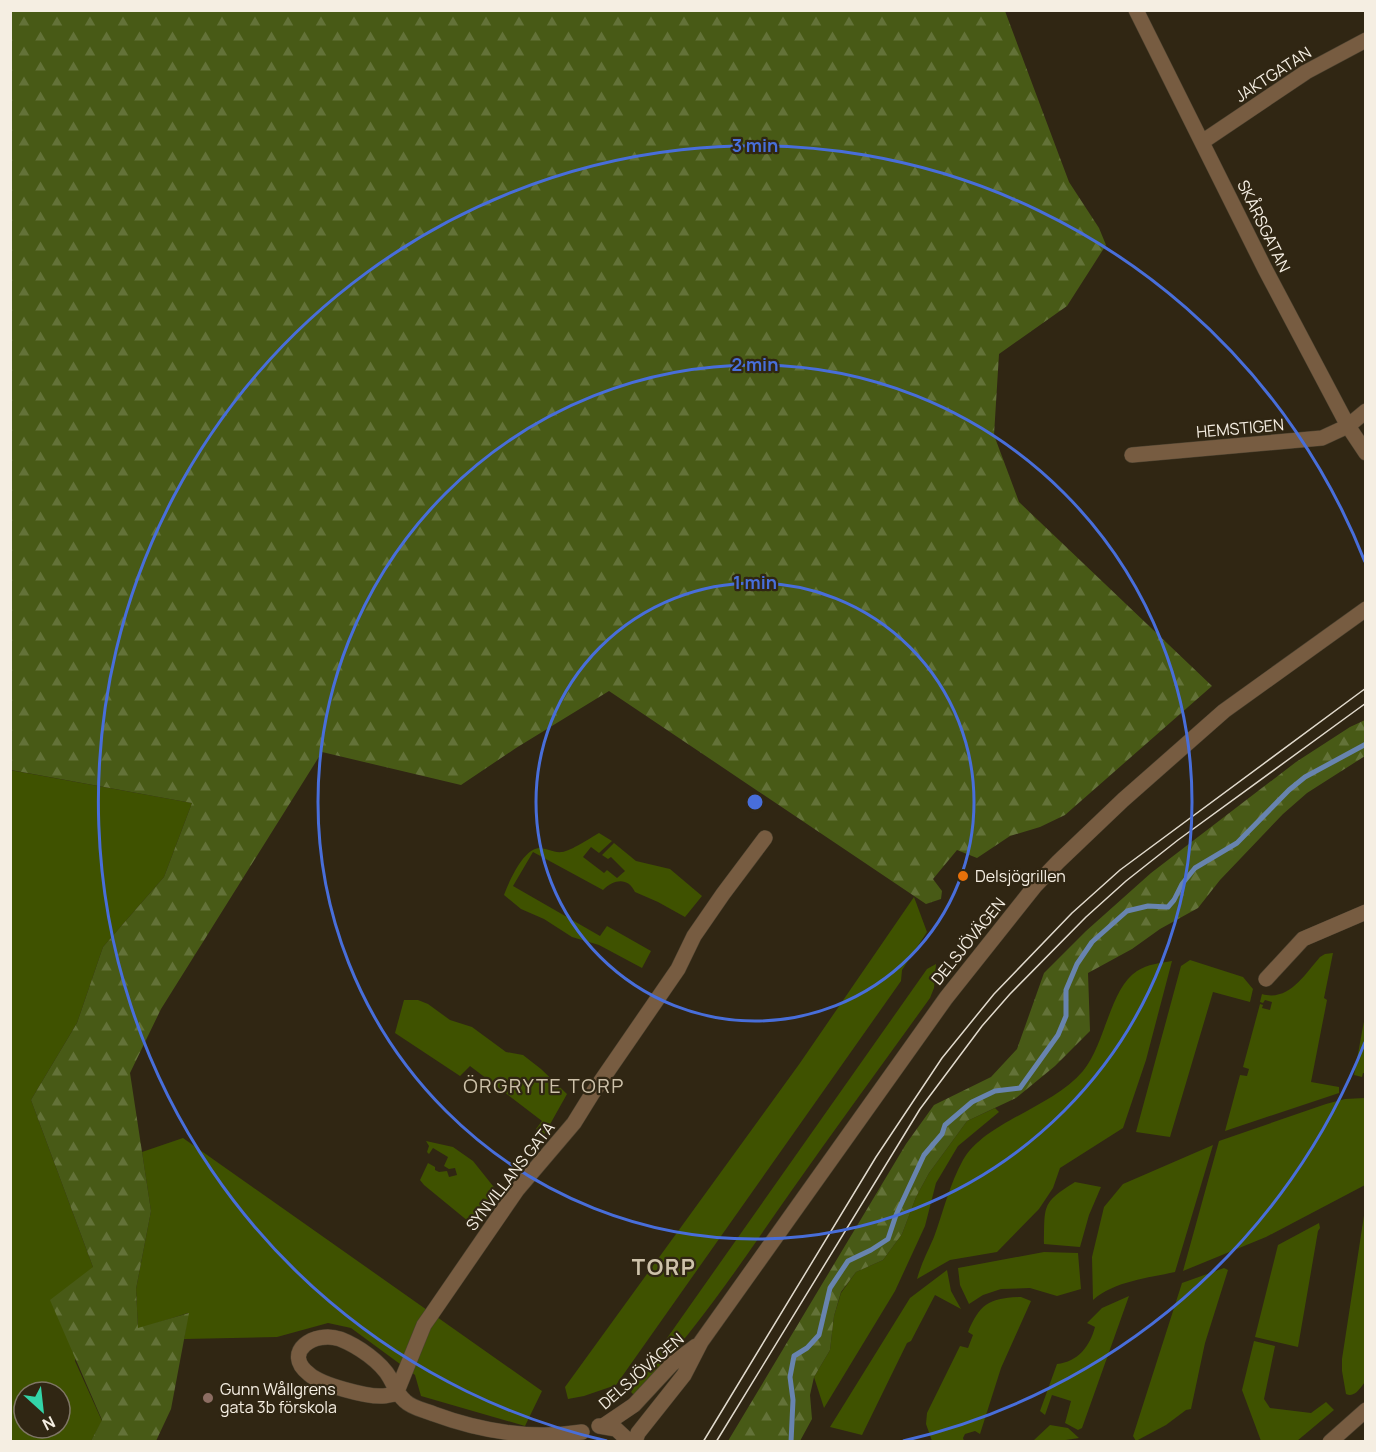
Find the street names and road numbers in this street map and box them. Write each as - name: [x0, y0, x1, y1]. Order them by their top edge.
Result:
- street label: JAKTGATAN: [1231, 41, 1315, 107]
- street label: SKÅRSGATAN: [1232, 176, 1296, 276]
- street label: HEMSTIGEN: [1195, 413, 1285, 443]
- street label: DELSJÖVÄGEN: [926, 893, 1010, 989]
- street label: SYNVILLANS GATA: [461, 1117, 559, 1235]
- street label: DELSJÖVÄGEN: [594, 1328, 688, 1414]

